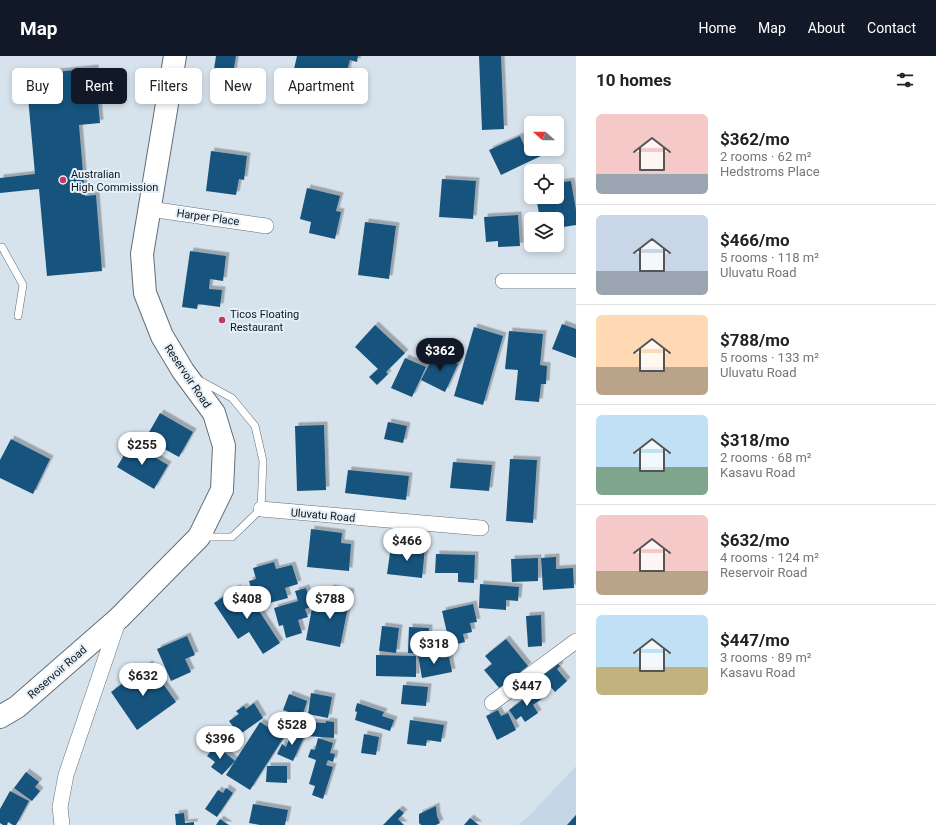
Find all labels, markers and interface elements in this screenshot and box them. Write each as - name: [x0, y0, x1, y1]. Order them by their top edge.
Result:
- text: Map: [20, 17, 58, 40]
- text: Home: [698, 20, 736, 36]
- text: Map: [758, 20, 786, 36]
- text: About: [808, 20, 845, 36]
- text: Contact: [867, 20, 916, 36]
- chip: Buy: [12, 68, 63, 104]
- chip: Rent: [71, 68, 127, 104]
- chip: Filters: [135, 68, 202, 104]
- chip: New: [210, 68, 266, 104]
- chip: Apartment: [274, 68, 368, 104]
- icon: filters: [894, 69, 916, 91]
- text: 10 homes: [596, 70, 672, 90]
- north arrow: [524, 116, 564, 156]
- map controls: [524, 116, 564, 252]
- text: $362/mo: [720, 129, 790, 149]
- icon: home: [628, 130, 676, 178]
- text: 2 rooms · 62 m²: [720, 149, 812, 164]
- button: locate: [524, 164, 564, 204]
- text: Hedstroms Place: [720, 164, 820, 179]
- place label: Australian High Commission: [71, 168, 158, 194]
- marker: Australian High Commission: [58, 175, 68, 185]
- street label: Harper Place: [176, 207, 240, 228]
- button: layers: [524, 212, 564, 252]
- text: $466/mo: [720, 230, 790, 250]
- icon: home: [628, 231, 676, 279]
- text: 5 rooms · 118 m²: [720, 250, 819, 265]
- text: Uluvatu Road: [720, 265, 797, 280]
- place label: Ticos Floating Restaurant: [230, 308, 299, 334]
- marker: Ticos Floating Restaurant: [217, 315, 227, 325]
- text: $788/mo: [720, 330, 790, 350]
- icon: home: [628, 331, 676, 379]
- pin: $362: [416, 338, 464, 372]
- street label: Reservoir Road: [162, 342, 214, 411]
- text: $362: [425, 343, 455, 358]
- text: 5 rooms · 133 m²: [720, 350, 819, 365]
- text: Uluvatu Road: [720, 365, 797, 380]
- text: $318/mo: [720, 430, 790, 450]
- icon: home: [628, 431, 676, 479]
- pin: $255: [118, 432, 166, 466]
- text: $255: [127, 437, 157, 452]
- text: 2 rooms · 68 m²: [720, 450, 812, 465]
- text: Kasavu Road: [720, 465, 795, 480]
- street label: Uluvatu Road: [290, 506, 356, 525]
- pin: $466: [383, 528, 431, 562]
- text: $632/mo: [720, 530, 790, 550]
- icon: home: [628, 531, 676, 579]
- text: $466: [392, 533, 422, 548]
- text: 4 rooms · 124 m²: [720, 550, 819, 565]
- text: Reservoir Road: [720, 565, 807, 580]
- pin: $408: [223, 586, 271, 620]
- pin: $788: [306, 586, 354, 620]
- text: $408: [232, 591, 262, 606]
- text: $788: [315, 591, 345, 606]
- text: $447/mo: [720, 630, 790, 650]
- pin: $318: [410, 631, 458, 665]
- icon: home: [628, 631, 676, 679]
- text: $318: [419, 636, 449, 651]
- street label: Reservoir Road: [25, 643, 89, 702]
- text: 3 rooms · 89 m²: [720, 650, 812, 665]
- pin: $632: [119, 663, 167, 697]
- text: Kasavu Road: [720, 665, 795, 680]
- text: $632: [128, 668, 158, 683]
- pin: $447: [503, 673, 551, 707]
- text: $447: [512, 678, 542, 693]
- pin: $528: [268, 712, 316, 746]
- text: $528: [277, 717, 307, 732]
- pin: $396: [196, 726, 244, 760]
- text: $396: [205, 731, 235, 746]

